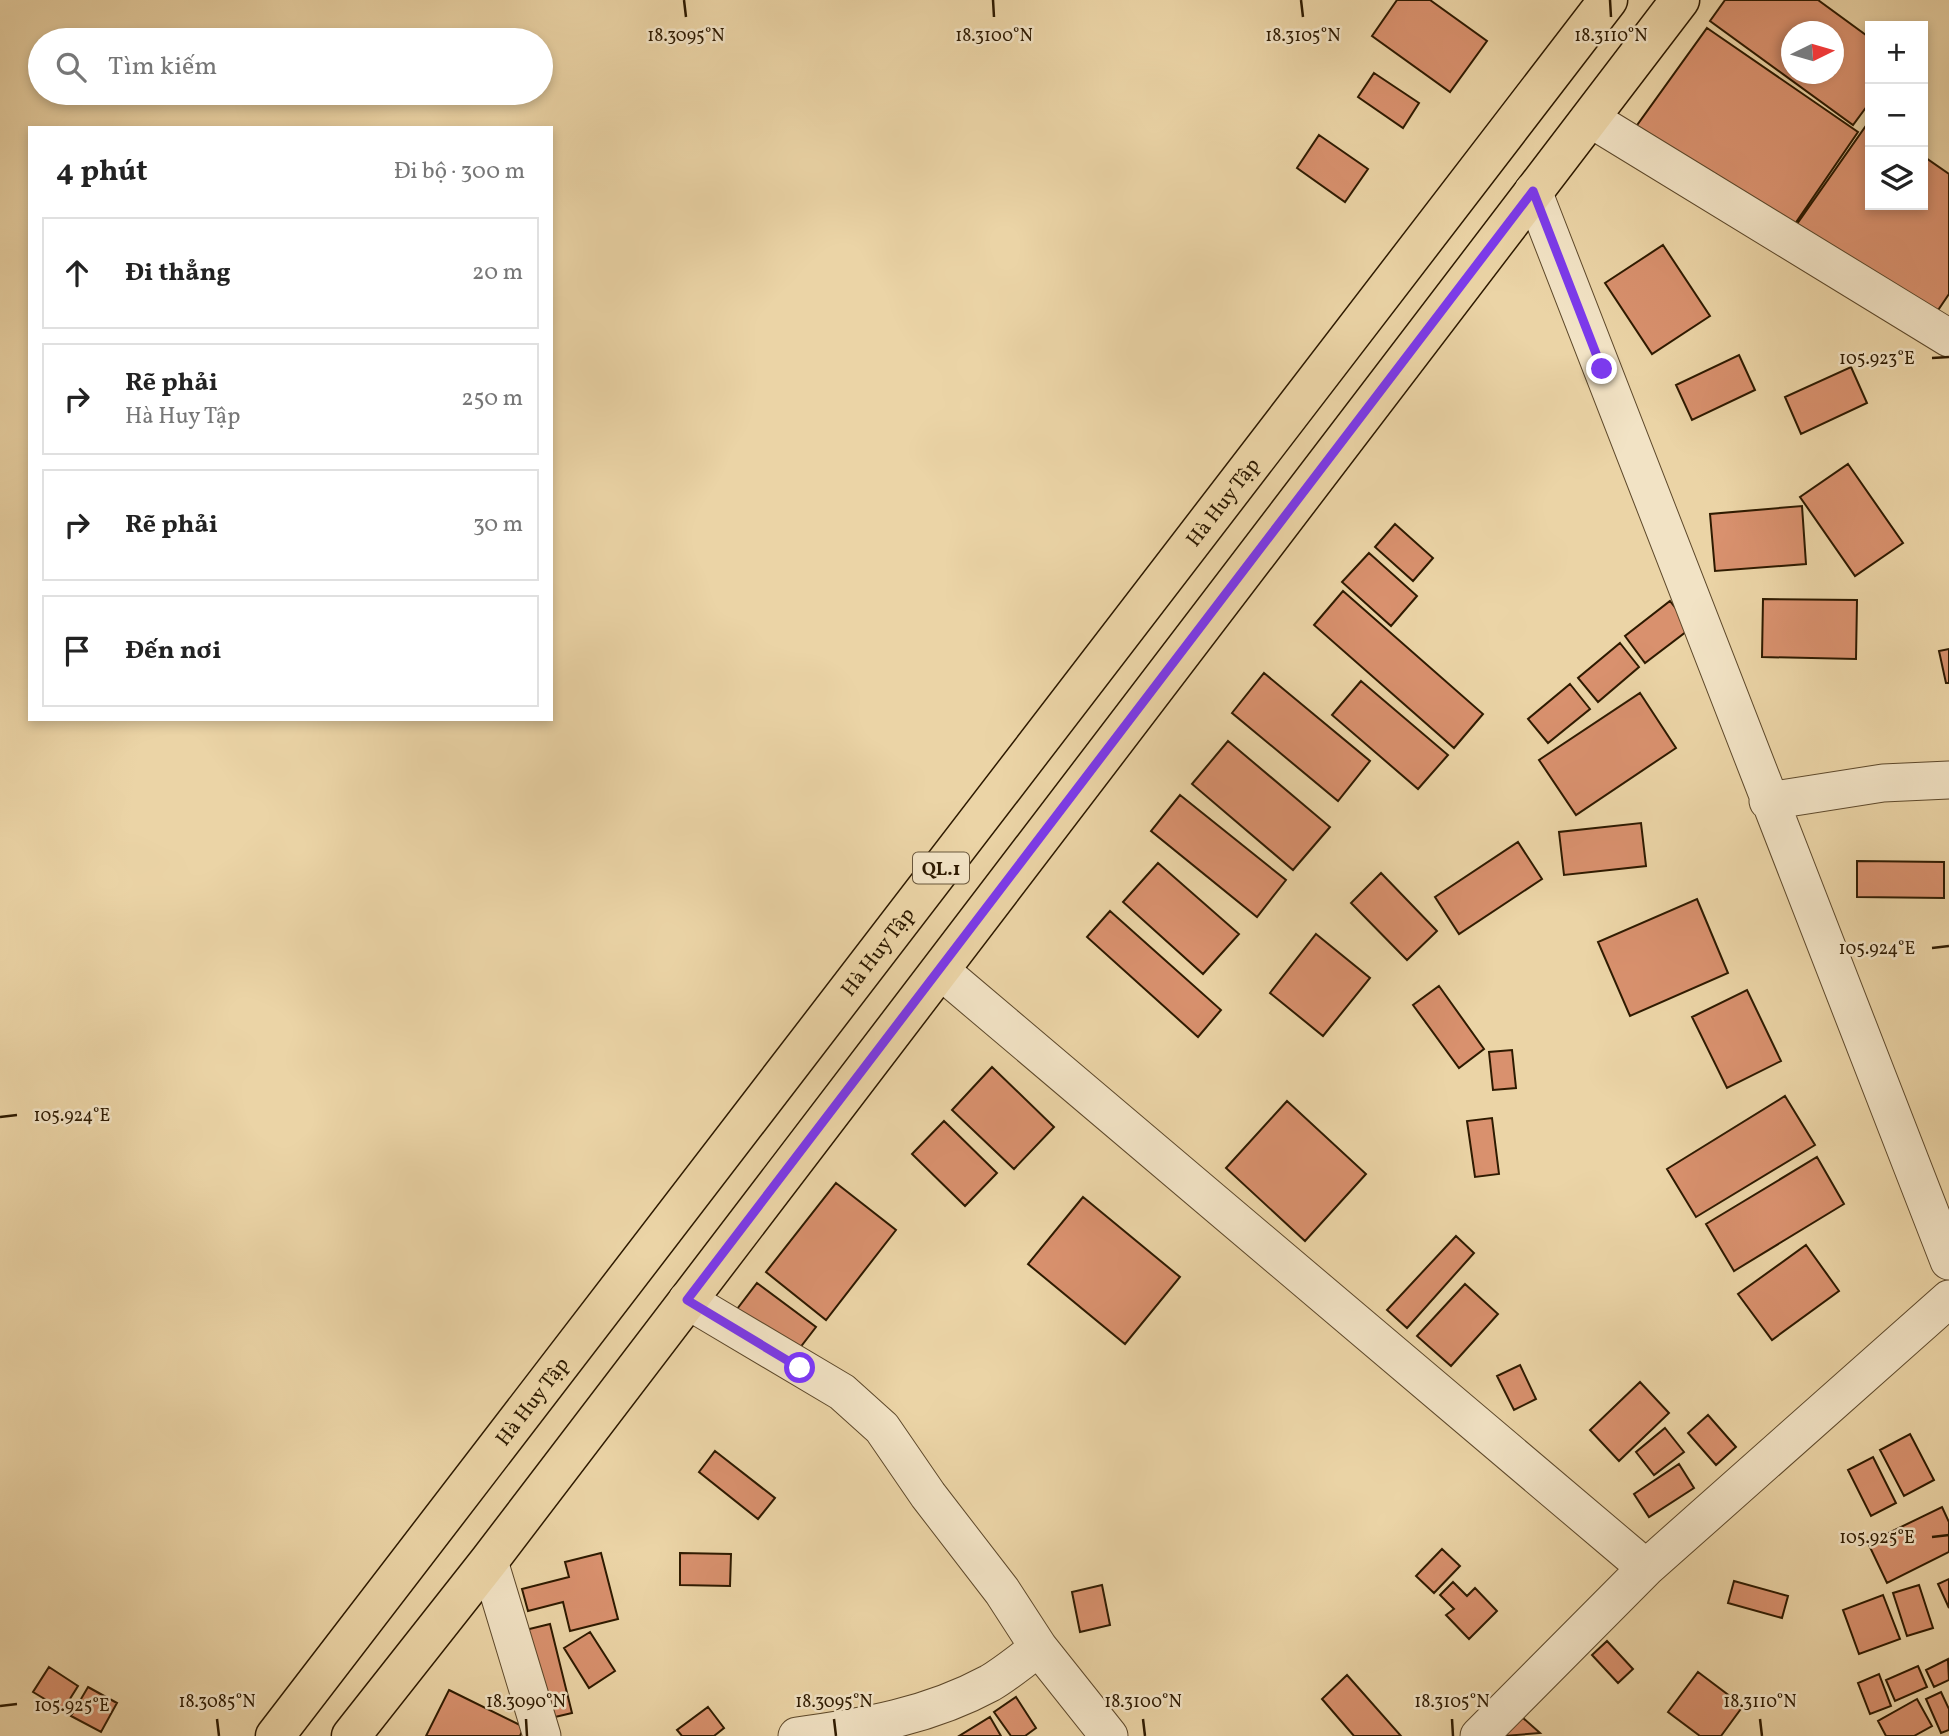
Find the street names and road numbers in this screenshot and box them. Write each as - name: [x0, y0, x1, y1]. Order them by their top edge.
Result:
- street label: Hà Huy Tập: [1180, 452, 1267, 553]
- road number: QL.1: [913, 852, 969, 884]
- street label: Hà Huy Tập: [835, 902, 922, 1003]
- street label: Hà Huy Tập: [490, 1352, 577, 1453]

